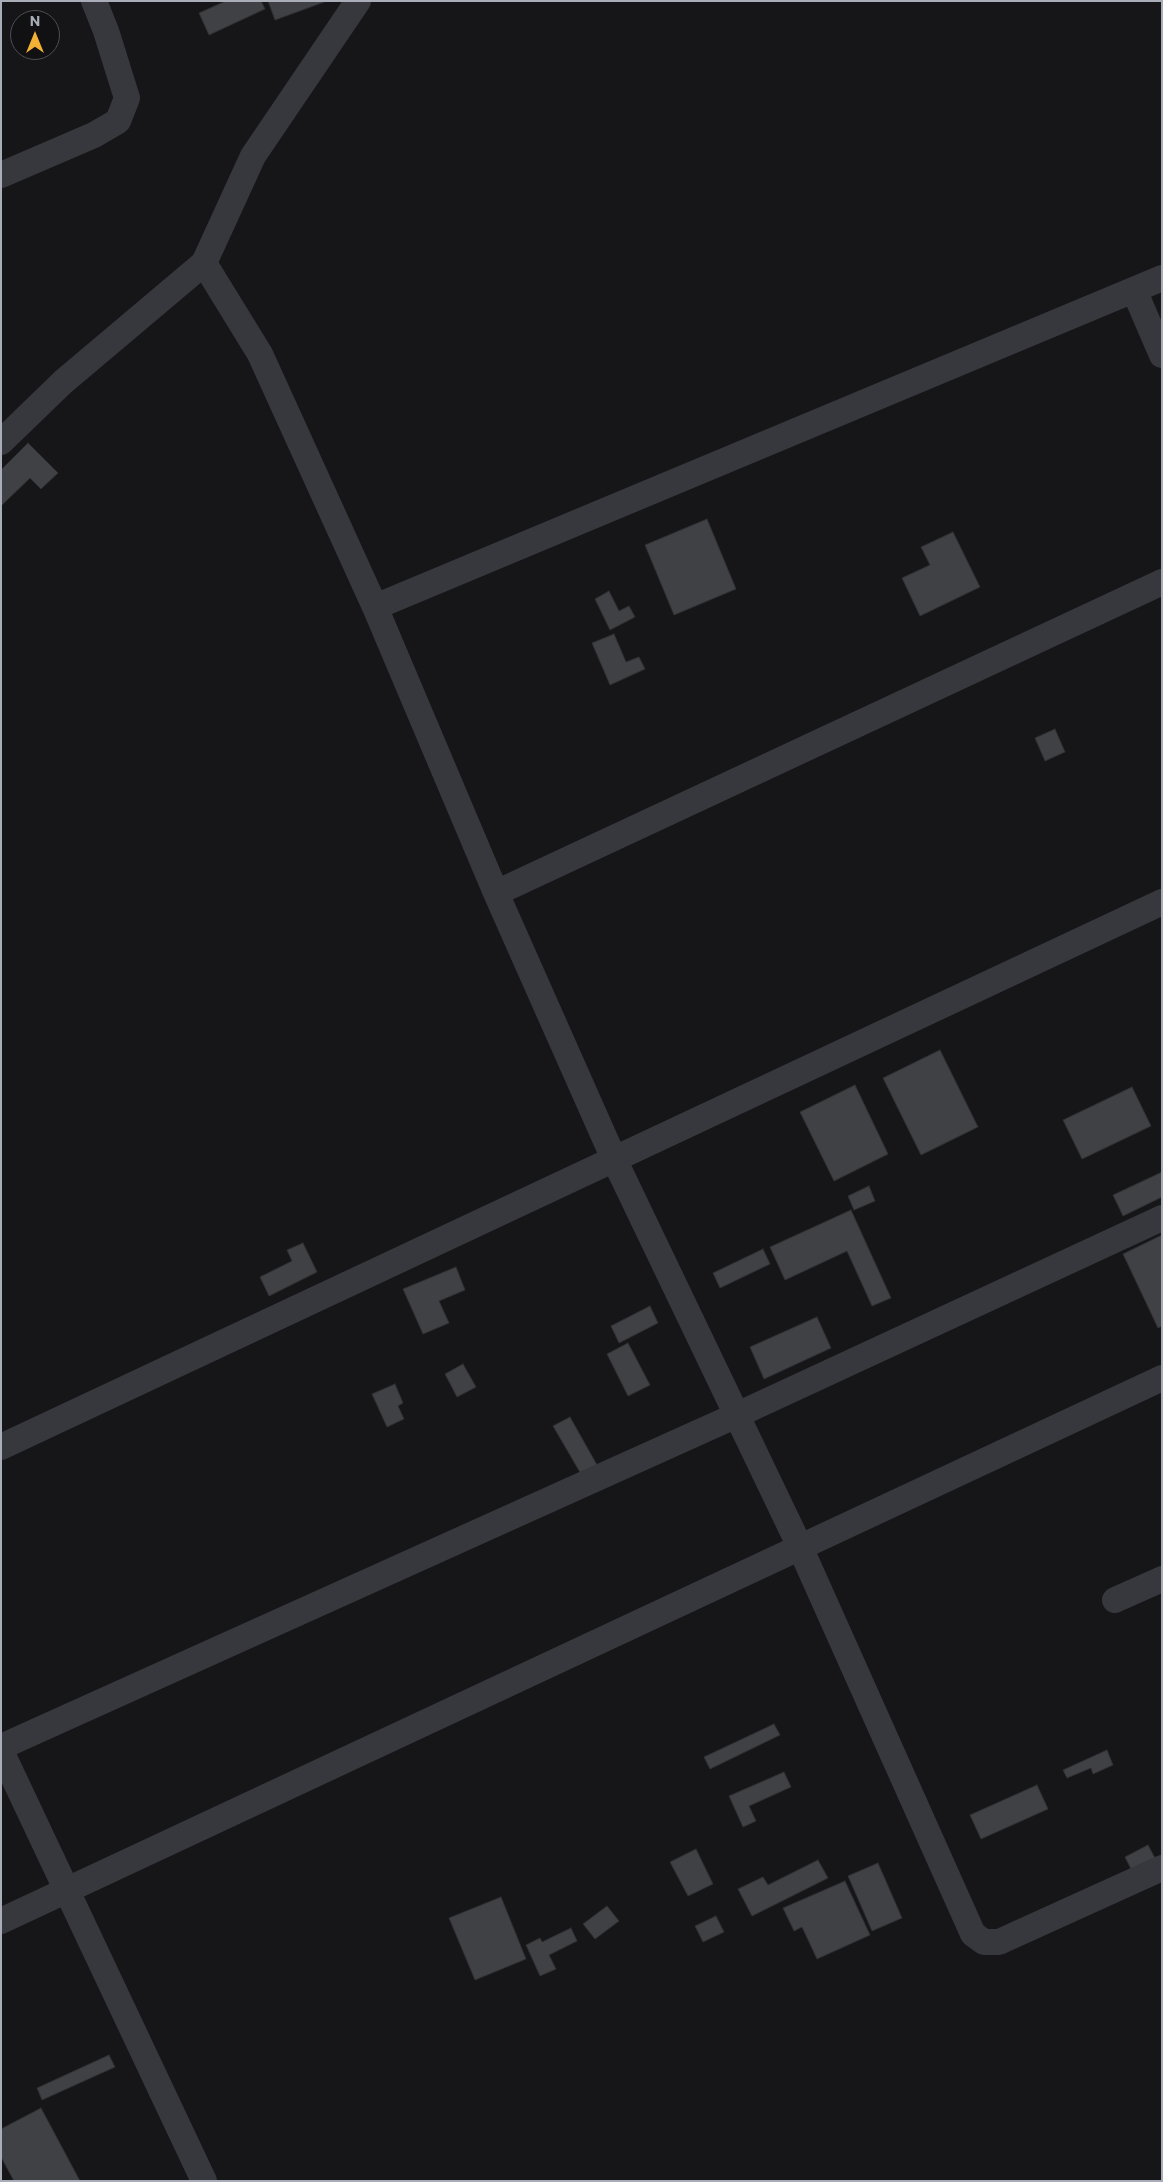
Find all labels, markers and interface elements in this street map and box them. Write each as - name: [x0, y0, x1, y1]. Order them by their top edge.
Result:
- north arrow: [10, 10, 60, 60]
- text: N: [30, 12, 40, 29]

